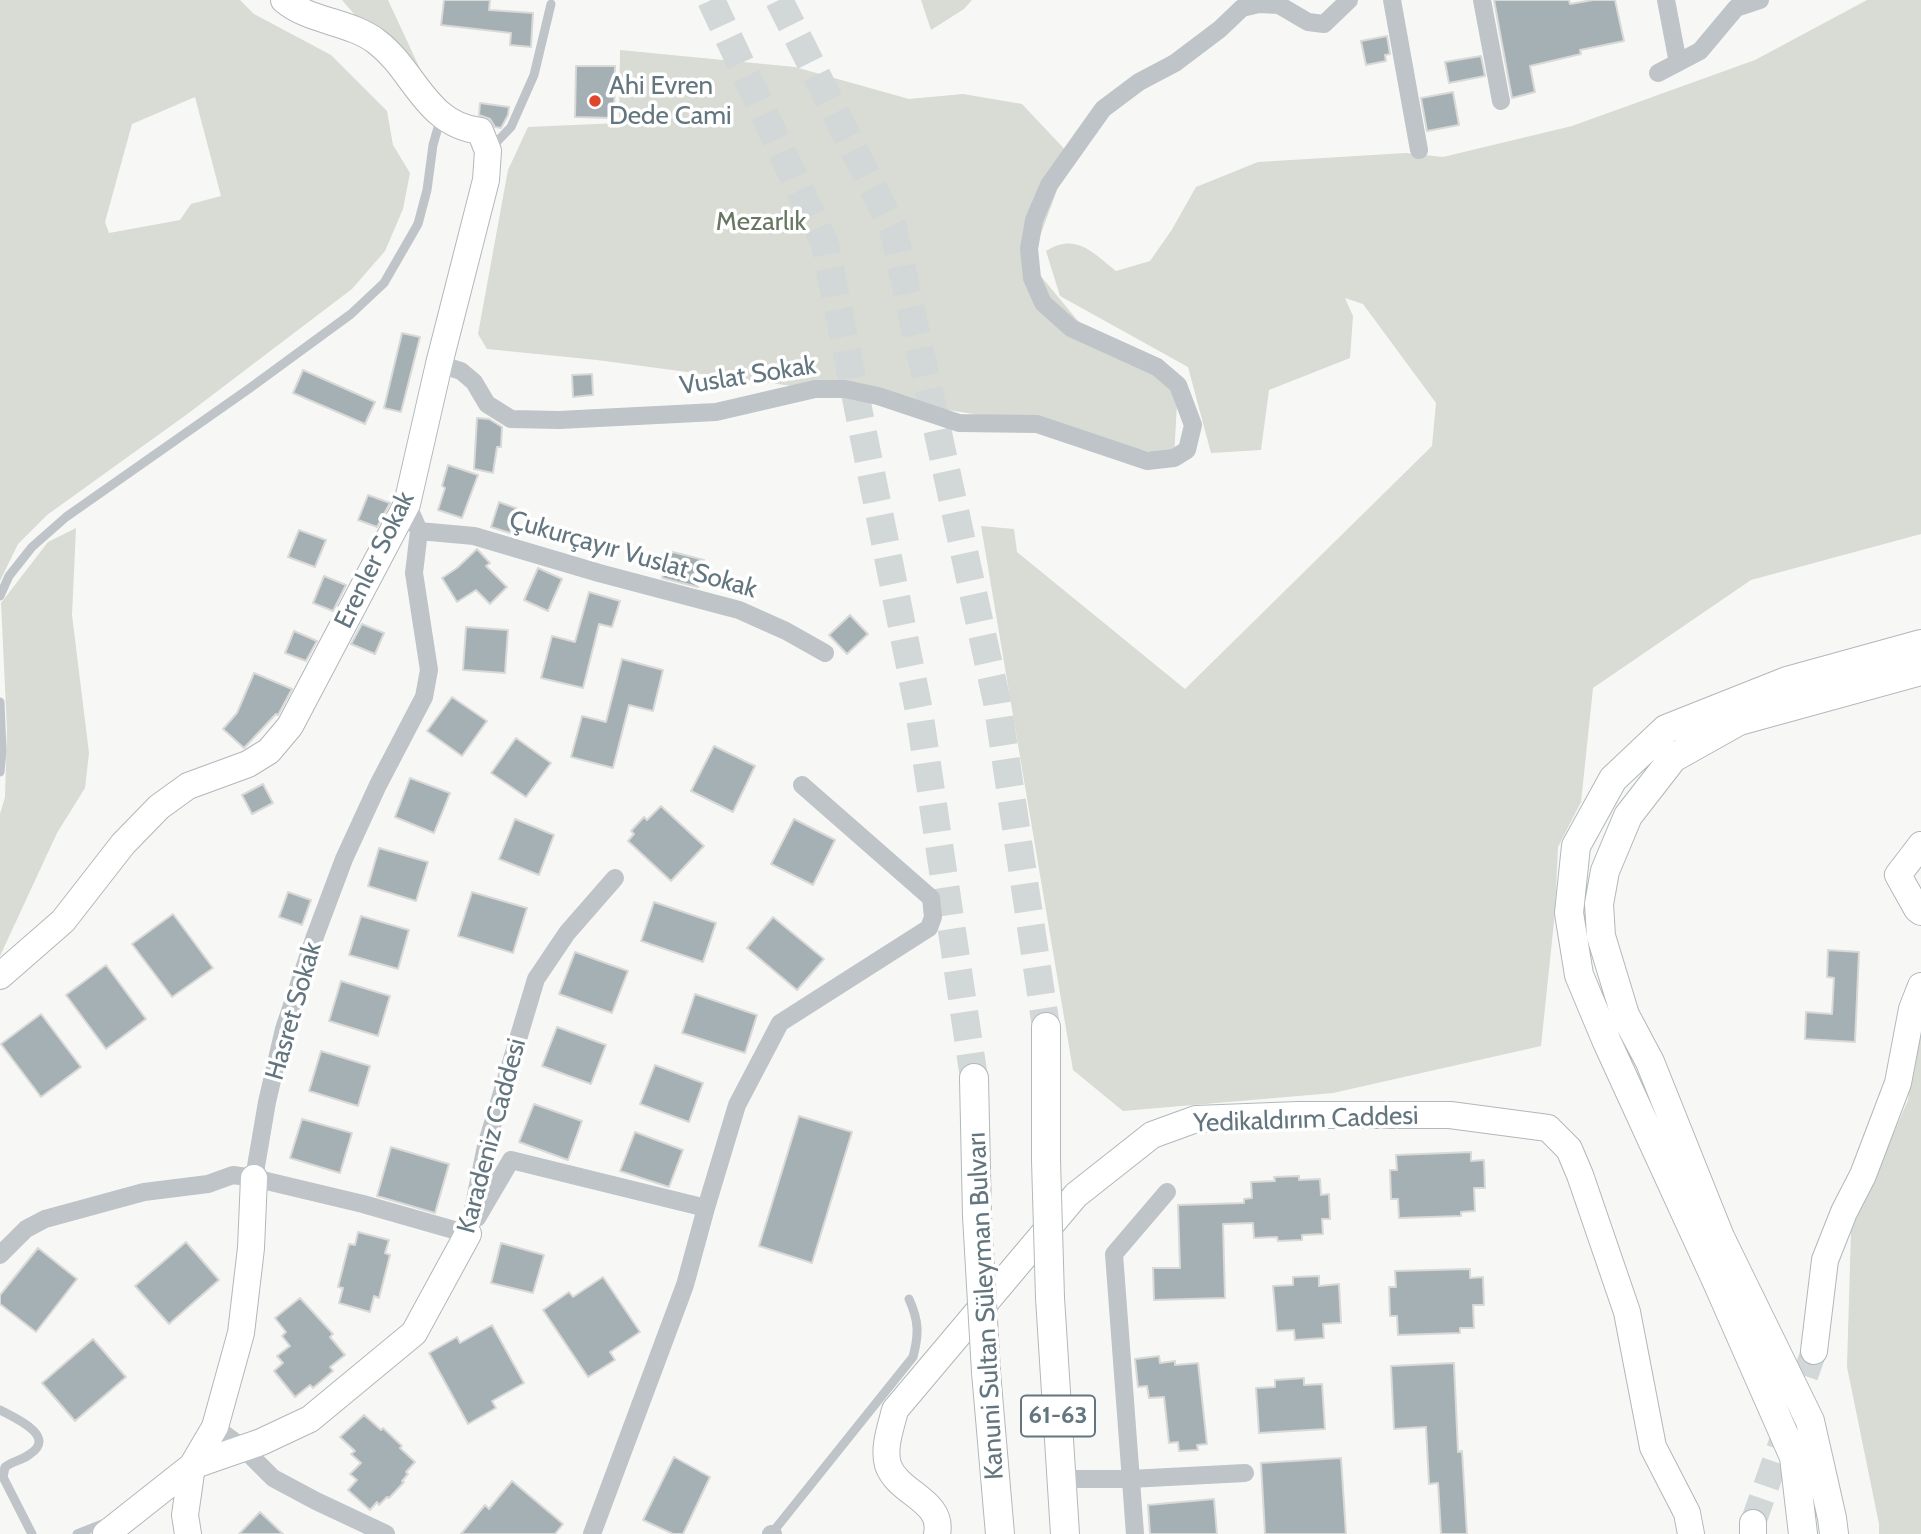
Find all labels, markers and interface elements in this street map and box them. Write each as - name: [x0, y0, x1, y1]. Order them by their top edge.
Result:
- place label: Ahi Evren Dede Cami: [609, 70, 731, 132]
- marker: Ahi Evren Dede Cami: [587, 93, 603, 109]
- park label: Mezarlık: [716, 206, 806, 238]
- street label: Vuslat Sokak: [678, 350, 818, 402]
- street label: Erenler Sokak: [328, 486, 422, 634]
- street label: Çukurçayır Vuslat Sokak: [506, 505, 760, 605]
- street label: Hasret Sokak: [259, 938, 329, 1084]
- street label: Karadeniz Caddesi: [451, 1035, 533, 1237]
- street label: Yedikaldırım Caddesi: [1193, 1100, 1419, 1140]
- street label: Kanuni Sultan Süleyman Bulvarı: [961, 1131, 1011, 1481]
- road number: 61-63: [1021, 1396, 1095, 1436]

